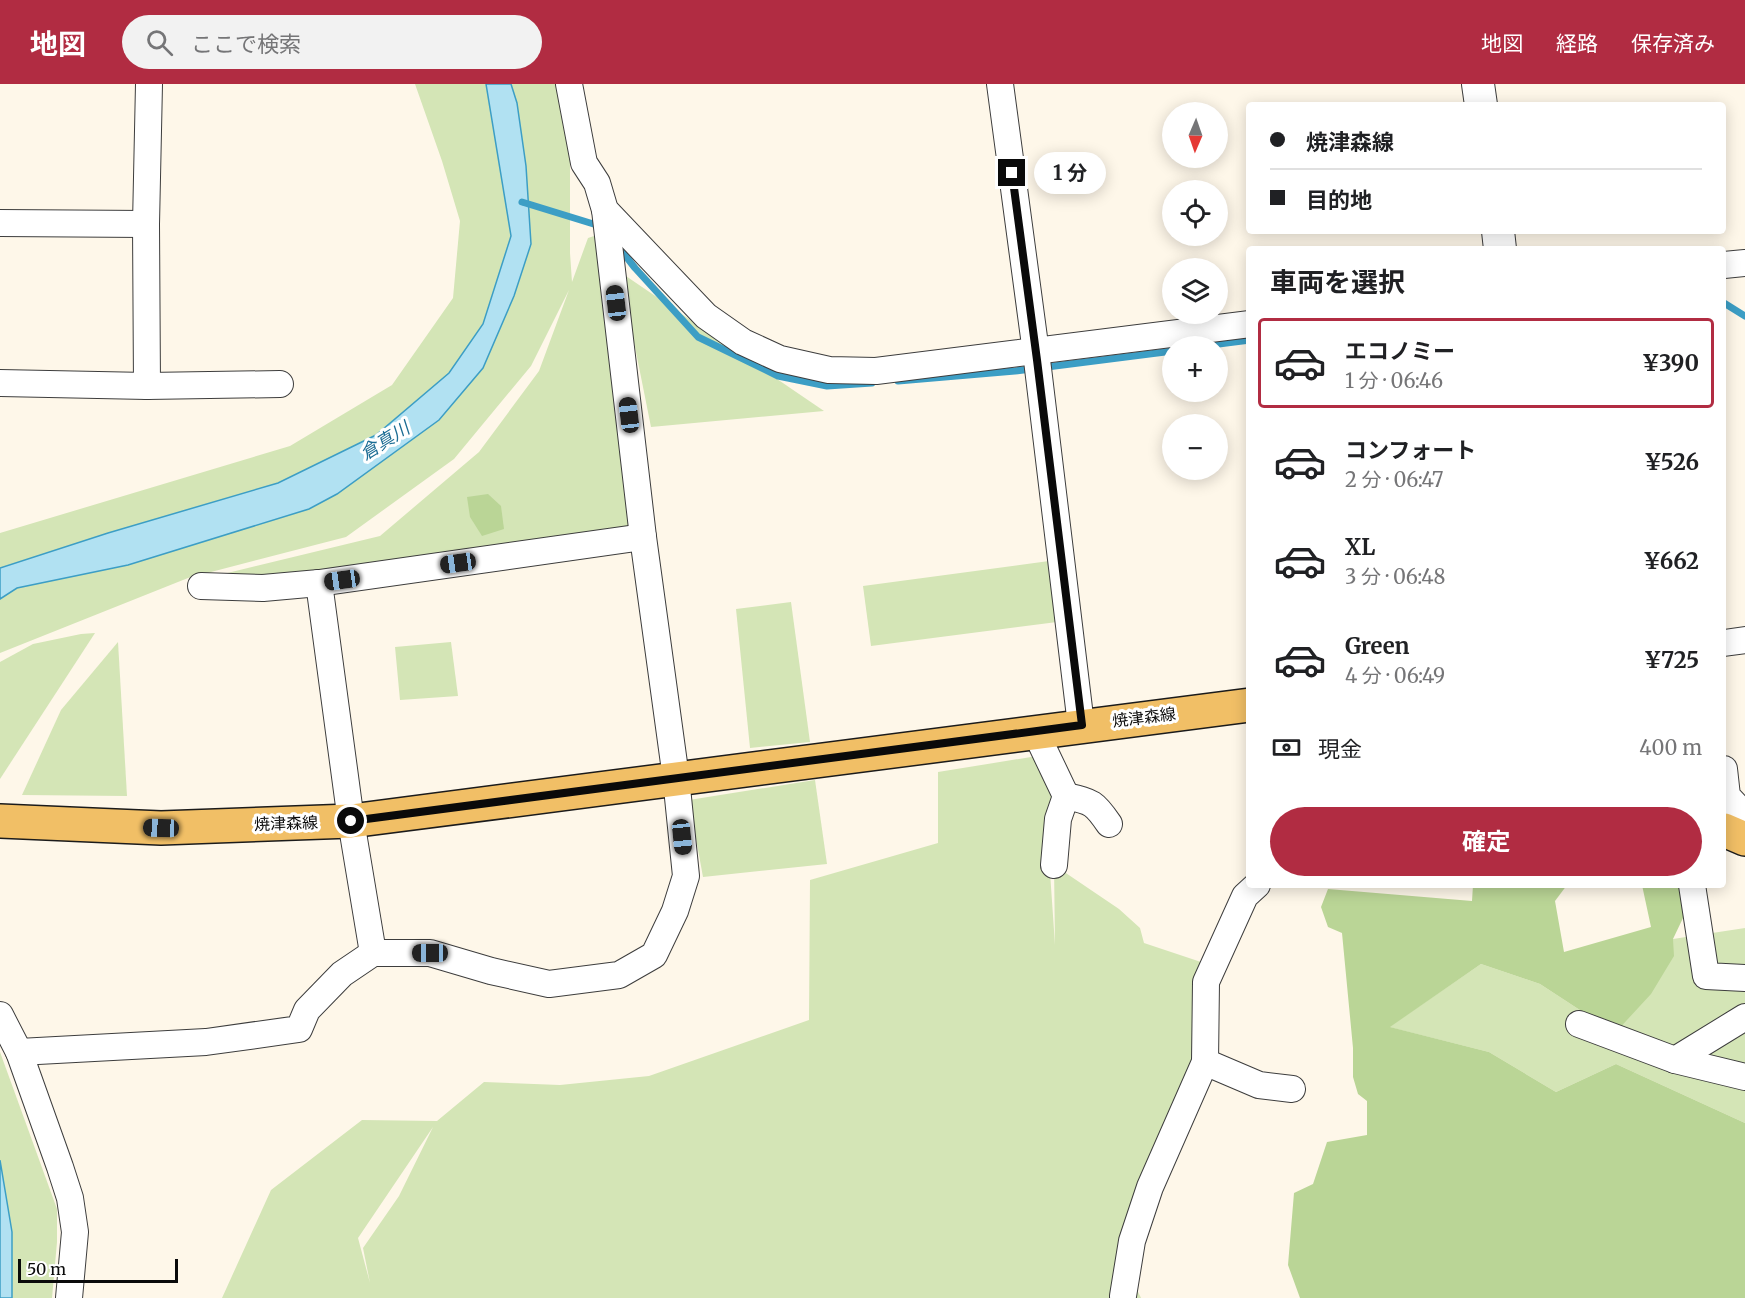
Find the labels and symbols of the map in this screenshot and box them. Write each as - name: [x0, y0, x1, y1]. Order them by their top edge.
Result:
- north arrow: [1162, 102, 1228, 168]
- callout: 1 分: [1033, 152, 1105, 194]
- route end: [998, 159, 1025, 186]
- car: [605, 284, 627, 322]
- car: [618, 396, 640, 434]
- water label: 倉真川: [356, 415, 415, 465]
- car: [439, 552, 477, 574]
- car: [323, 569, 361, 591]
- street label: 焼津森線: [1111, 703, 1177, 731]
- route start: [337, 807, 364, 834]
- street label: 焼津森線: [254, 812, 318, 834]
- car: [143, 818, 179, 838]
- car: [671, 818, 693, 856]
- car: [412, 944, 448, 962]
- scale bar: [18, 1256, 178, 1284]

